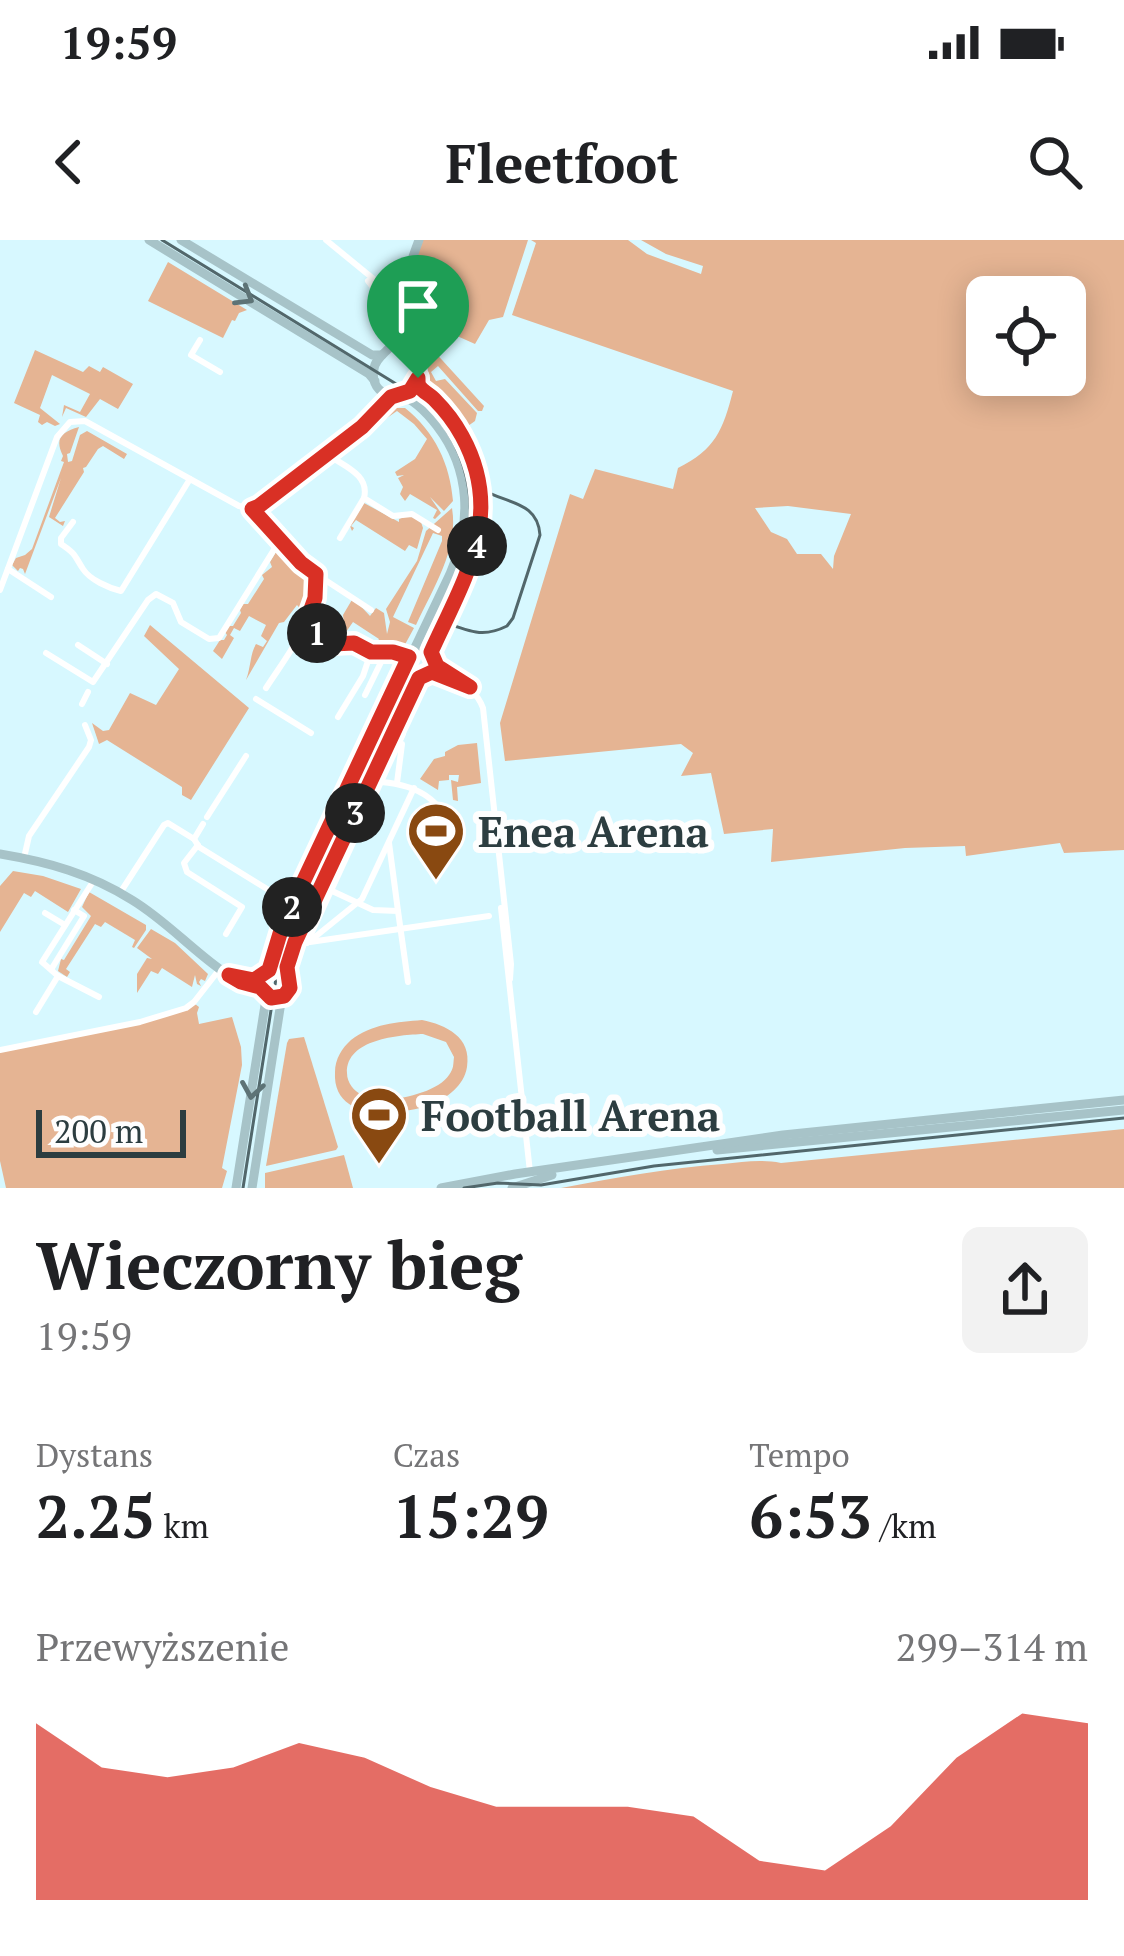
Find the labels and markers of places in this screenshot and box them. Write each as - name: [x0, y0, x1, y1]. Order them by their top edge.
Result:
- pin: [367, 255, 469, 378]
- pin: 4: [447, 516, 507, 576]
- pin: 1: [287, 603, 347, 663]
- pin: 3: [325, 783, 385, 843]
- sports icon: Enea Arena: [405, 800, 467, 882]
- place label: Enea Arena: [478, 803, 709, 859]
- pin: 2: [262, 877, 322, 937]
- sports icon: Football Arena: [348, 1084, 410, 1166]
- place label: Football Arena: [421, 1087, 720, 1143]

